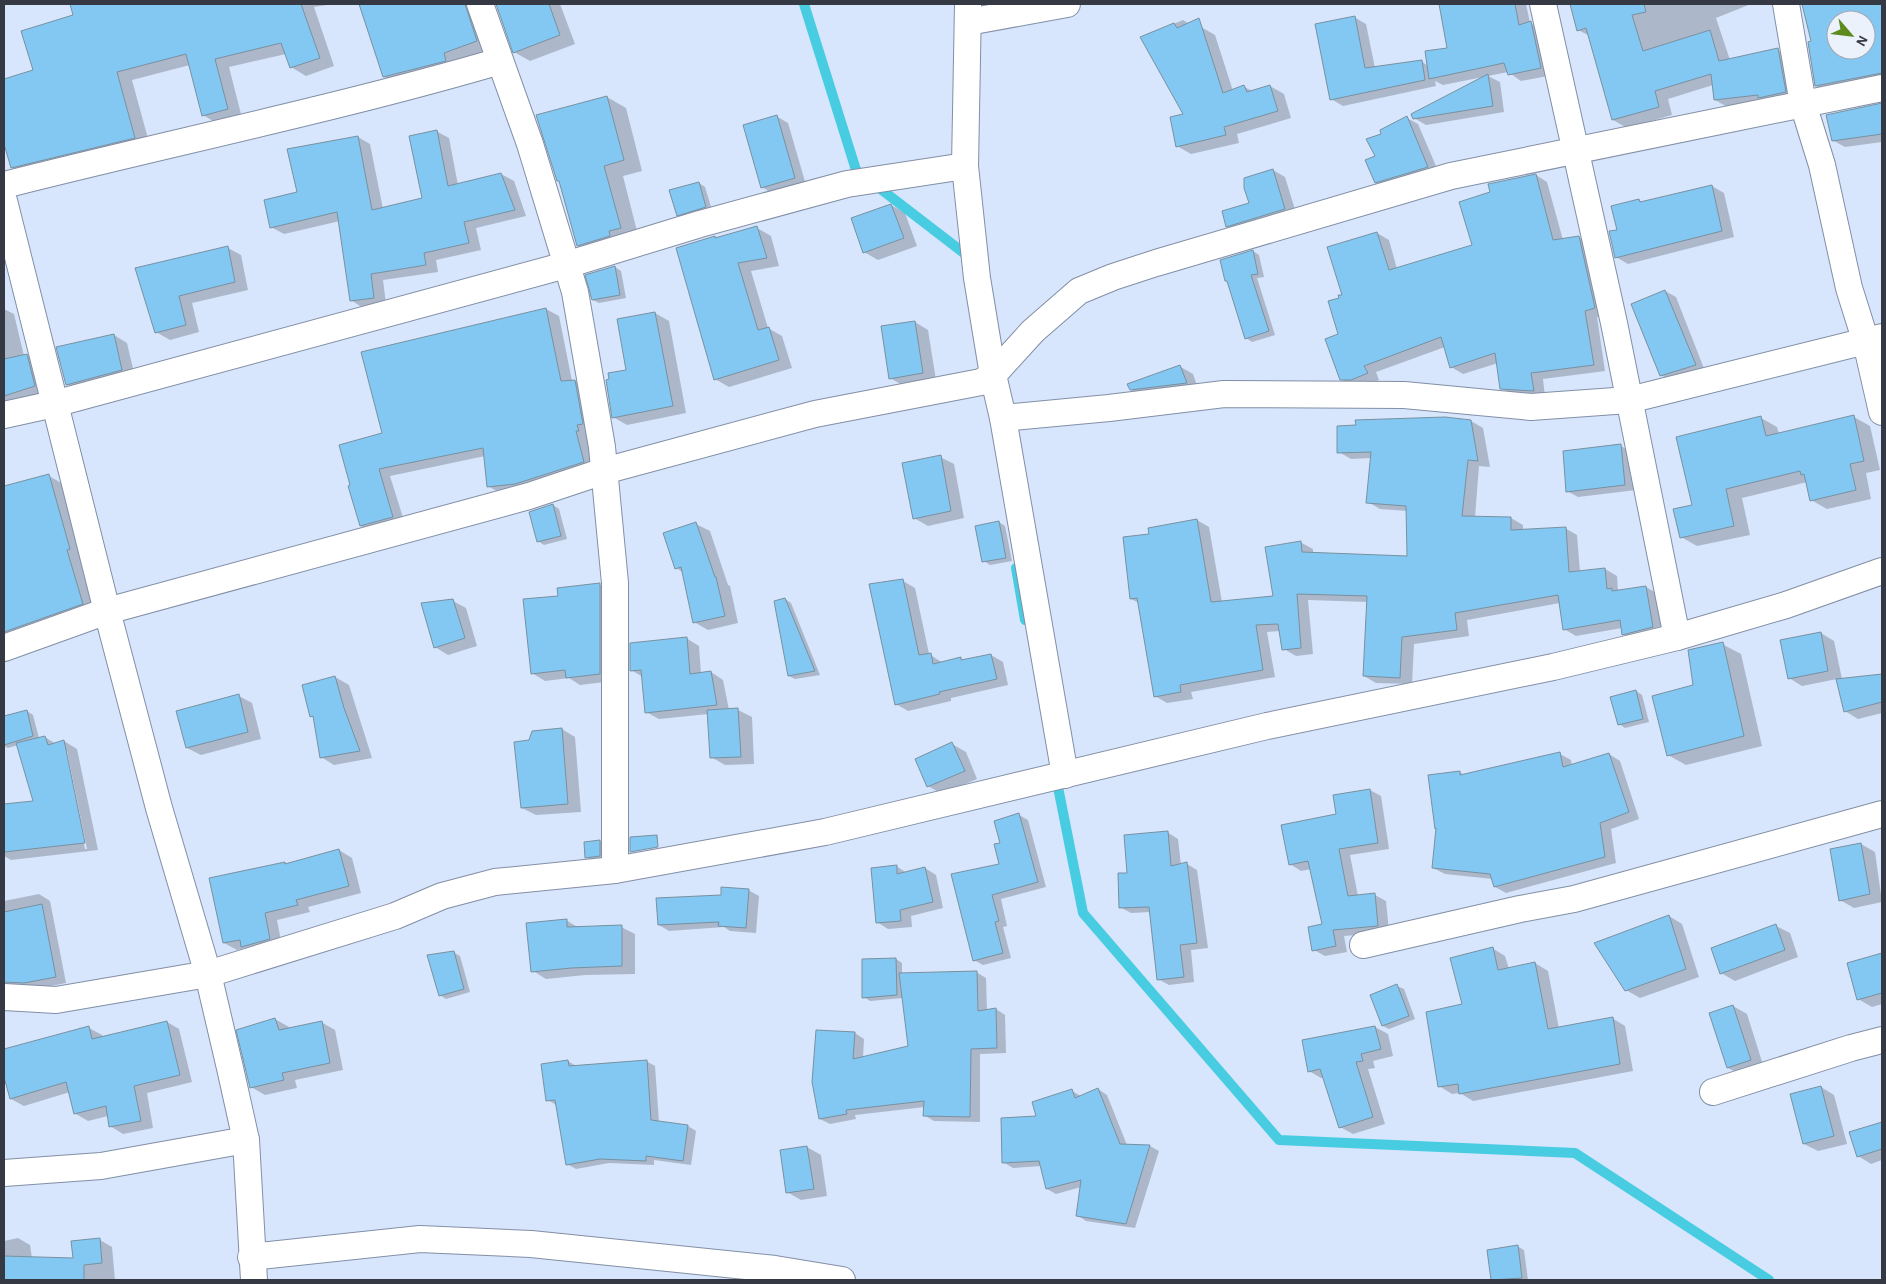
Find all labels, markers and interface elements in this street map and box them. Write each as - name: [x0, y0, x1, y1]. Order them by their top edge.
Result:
- north arrow: [1826, 10, 1876, 60]
- text: N: [1853, 33, 1870, 48]

